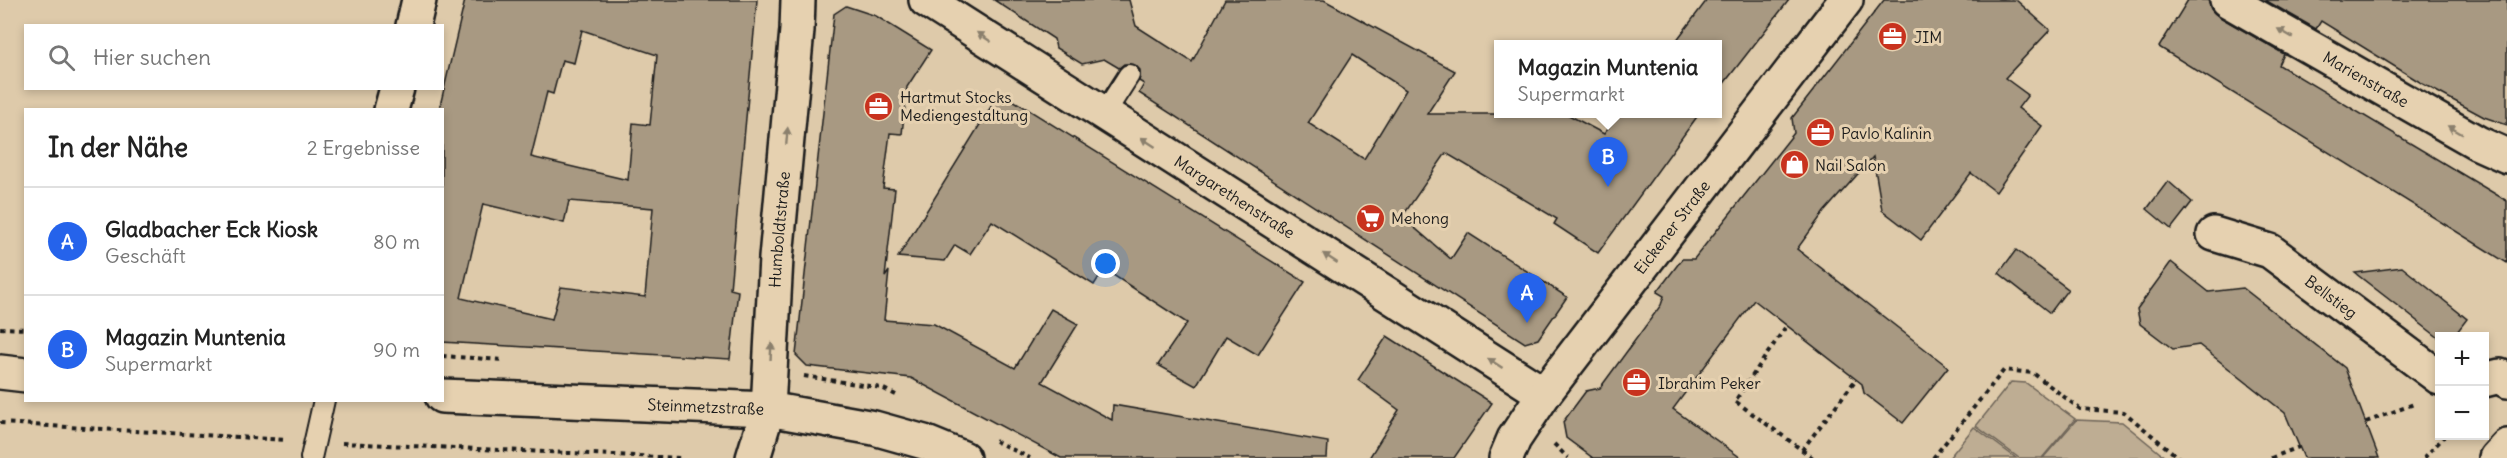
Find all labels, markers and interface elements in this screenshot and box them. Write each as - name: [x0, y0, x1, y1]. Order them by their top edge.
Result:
- office icon: JIM: [1877, 21, 1909, 53]
- search box: [24, 24, 444, 90]
- place label: JIM: [1914, 27, 1942, 47]
- one-way arrow: [2277, 28, 2294, 38]
- one-way arrow: [976, 31, 992, 42]
- popup: [1494, 40, 1722, 118]
- icon: search: [45, 41, 78, 74]
- text: Hier suchen: [93, 43, 211, 71]
- street label: Marienstraße: [2320, 47, 2412, 112]
- text: Magazin Muntenia: [1518, 53, 1698, 81]
- text: Supermarkt: [1518, 81, 1625, 106]
- place label: Hartmut Stocks Mediengestaltung: [900, 87, 1028, 125]
- office icon: Hartmut Stocks Mediengestaltung: [863, 90, 895, 122]
- office icon: Pavlo Kalinin: [1804, 117, 1836, 149]
- place label: Pavlo Kalinin: [1841, 123, 1932, 143]
- one-way arrow: [2447, 124, 2463, 135]
- one-way arrow: [782, 126, 792, 145]
- text: In der Nähe: [48, 131, 188, 164]
- text: 2 Ergebnisse: [307, 135, 420, 160]
- one-way arrow: [1140, 136, 1156, 147]
- pin: B: [1588, 138, 1628, 187]
- shop icon: Nail Salon: [1778, 149, 1810, 181]
- street label: Margarethenstraße: [1171, 151, 1299, 243]
- place label: Nail Salon: [1815, 155, 1886, 175]
- street label: Humboldtstraße: [764, 171, 794, 288]
- street label: Eickener Straße: [1630, 176, 1714, 278]
- supermarket icon: Mehong: [1354, 202, 1386, 234]
- place label: Mehong: [1391, 208, 1449, 228]
- text: Gladbacher Eck Kiosk: [105, 215, 318, 243]
- text: A: [61, 229, 74, 254]
- text: 80 m: [373, 229, 420, 254]
- text: Geschäft: [105, 243, 186, 268]
- your location: [1091, 249, 1120, 278]
- one-way arrow: [1322, 253, 1338, 264]
- street label: Bellstieg: [2301, 271, 2361, 323]
- pin: A: [1508, 274, 1546, 323]
- text: Magazin Muntenia: [105, 323, 286, 351]
- map controls: [2435, 332, 2489, 440]
- button: +: [2435, 332, 2489, 386]
- text: B: [61, 337, 74, 362]
- text: 90 m: [373, 337, 420, 362]
- one-way arrow: [767, 341, 776, 360]
- text: Supermarkt: [105, 351, 212, 376]
- one-way arrow: [1487, 357, 1503, 369]
- office icon: Ibrahim Peker: [1621, 367, 1653, 399]
- place label: Ibrahim Peker: [1658, 373, 1761, 393]
- button: −: [2435, 386, 2489, 440]
- street label: Steinmetzstraße: [647, 394, 764, 419]

